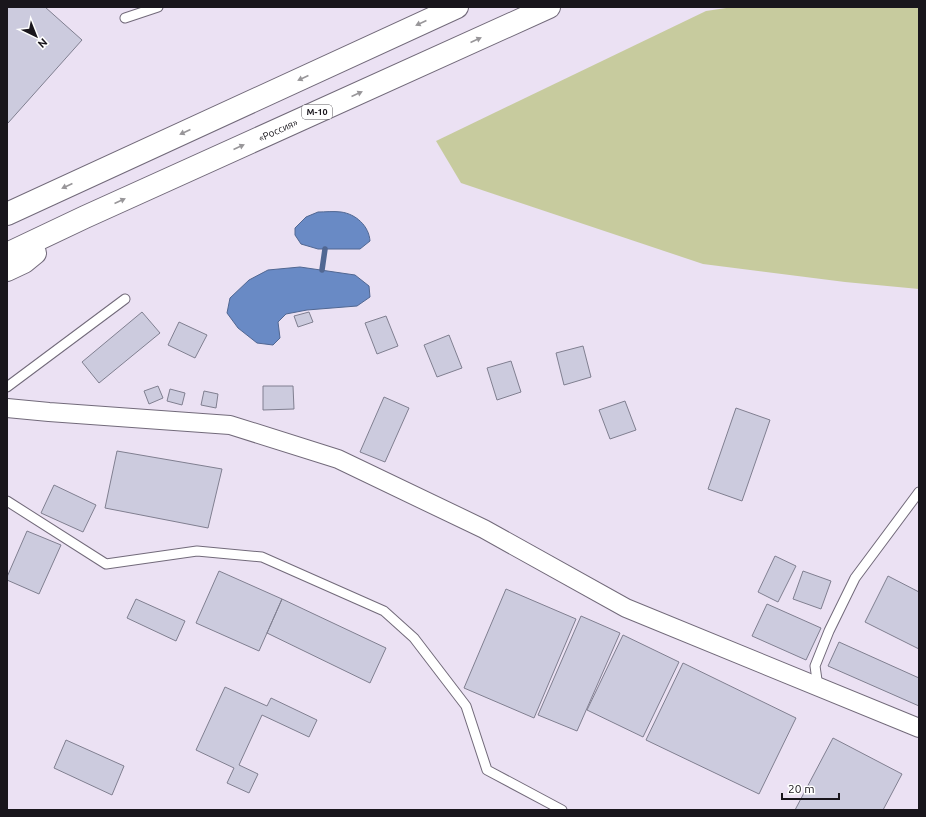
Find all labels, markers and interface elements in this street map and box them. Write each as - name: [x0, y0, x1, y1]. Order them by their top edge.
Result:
- north arrow: [16, 16, 56, 56]
- one-way arrow: [416, 20, 427, 26]
- text: N: [36, 36, 50, 51]
- one-way arrow: [470, 37, 481, 43]
- one-way arrow: [297, 75, 309, 81]
- one-way arrow: [352, 91, 363, 97]
- road number: М-10: [302, 105, 332, 119]
- street label: «Россия»: [257, 116, 300, 144]
- one-way arrow: [179, 129, 191, 135]
- one-way arrow: [233, 144, 244, 150]
- one-way arrow: [61, 183, 73, 189]
- one-way arrow: [115, 198, 126, 204]
- scale bar: [782, 775, 839, 801]
- text: 20 m: [788, 782, 815, 795]

